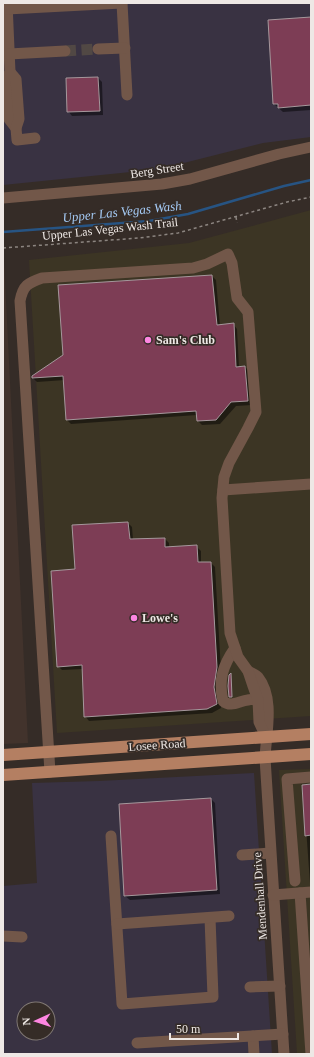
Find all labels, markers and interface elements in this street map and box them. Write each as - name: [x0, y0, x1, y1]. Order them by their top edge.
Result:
- street label: Berg Street: [129, 159, 185, 181]
- water label: Upper Las Vegas Wash: [62, 198, 182, 225]
- street label: Upper Las Vegas Wash Trail: [41, 215, 179, 243]
- place label: Sam's Club: [156, 333, 215, 347]
- marker: Sam's Club: [143, 335, 153, 345]
- place label: Lowe's: [142, 611, 178, 625]
- marker: Lowe's: [129, 613, 139, 623]
- street label: Losee Road: [128, 736, 186, 754]
- street label: Mendenhall Drive: [250, 852, 270, 940]
- north arrow: [16, 1001, 56, 1041]
- scale bar: [170, 1015, 238, 1041]
- text: N: [20, 1017, 32, 1026]
- text: 50 m: [176, 1022, 201, 1036]

